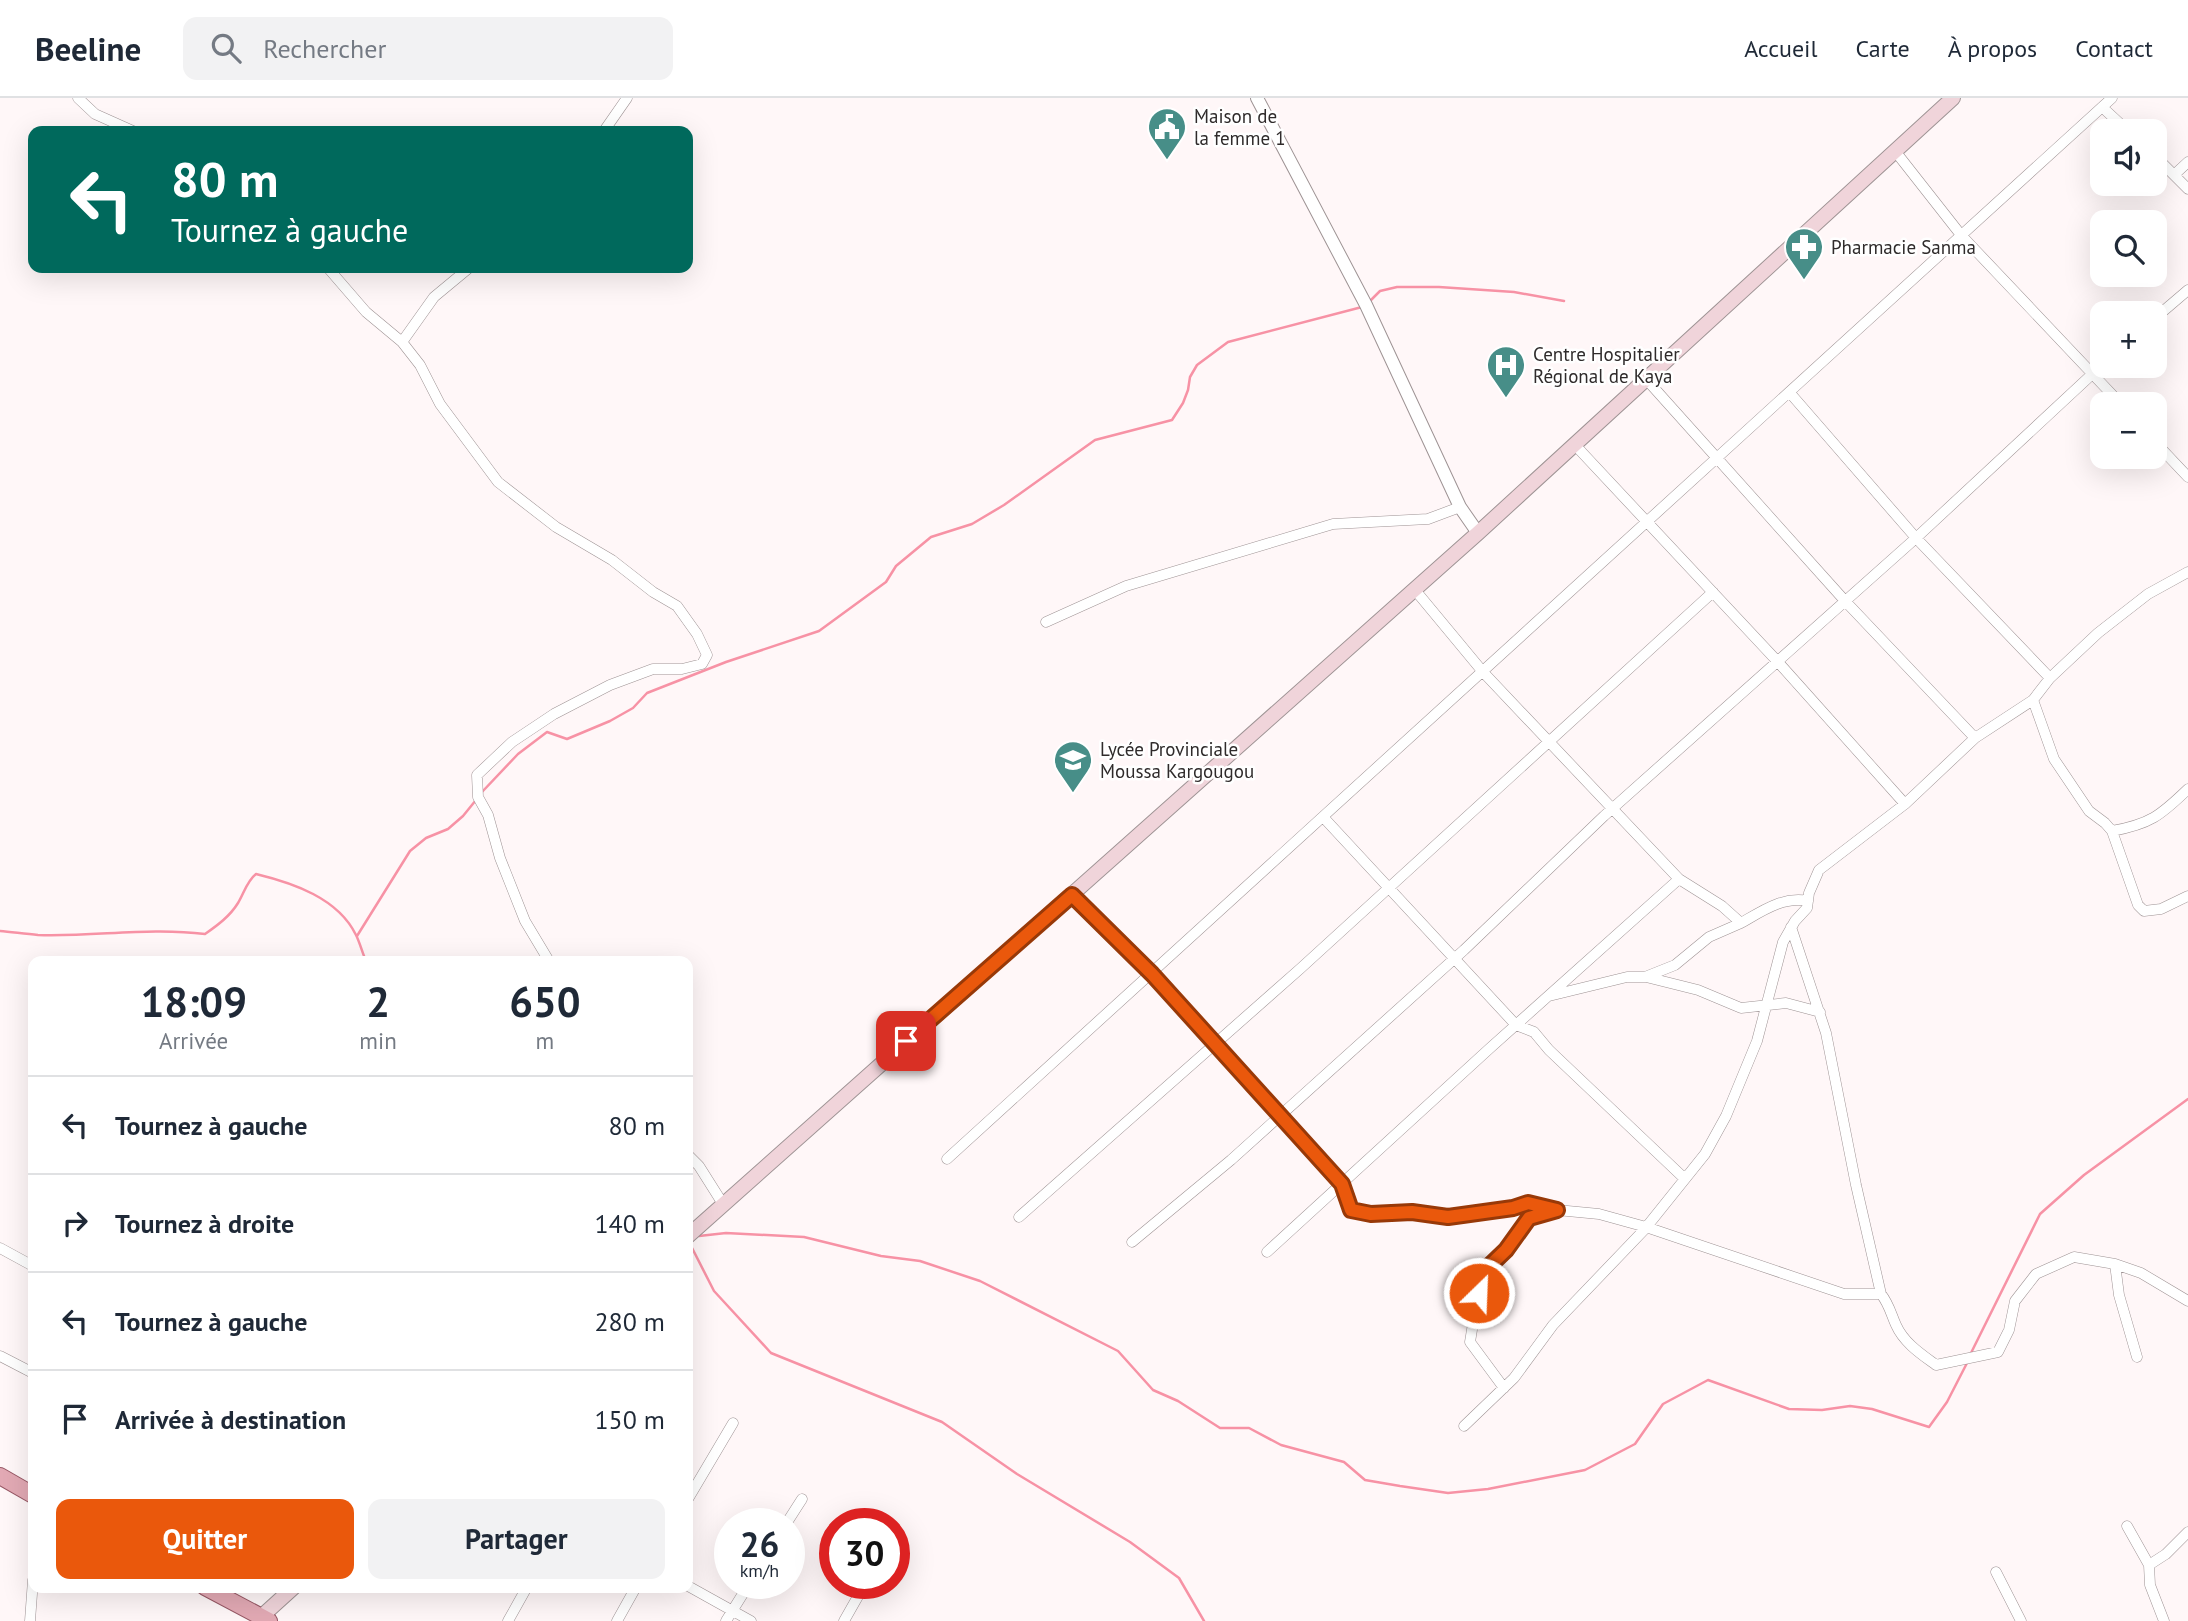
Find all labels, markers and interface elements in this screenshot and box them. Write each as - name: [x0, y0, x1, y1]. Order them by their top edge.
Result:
- search box: [183, 17, 673, 80]
- text: Beeline: [35, 27, 141, 70]
- icon: search: [207, 29, 245, 67]
- text: Rechercher: [263, 32, 386, 65]
- text: Accueil: [1744, 33, 1818, 64]
- text: Carte: [1856, 33, 1910, 64]
- text: À propos: [1948, 33, 2037, 64]
- text: Contact: [2075, 33, 2153, 64]
- place label: Maison de la femme 1: [1194, 104, 1286, 150]
- public building icon: Maison de la femme 1: [1146, 106, 1188, 161]
- map controls: [2090, 119, 2167, 469]
- button: sound: [2090, 119, 2167, 196]
- text: 80 m: [171, 147, 278, 211]
- icon: left: [56, 154, 147, 245]
- text: Tournez à gauche: [171, 209, 408, 251]
- button: search: [2090, 210, 2167, 287]
- pharmacy icon: Pharmacie Sanma: [1783, 226, 1825, 281]
- place label: Pharmacie Sanma: [1831, 235, 1976, 259]
- button: +: [2090, 301, 2167, 378]
- place label: Centre Hospitalier Régional de Kaya: [1533, 342, 1680, 388]
- hospital icon: Centre Hospitalier Régional de Kaya: [1485, 344, 1527, 399]
- button: −: [2090, 392, 2167, 469]
- place label: Lycée Provinciale Moussa Kargougou: [1100, 737, 1254, 783]
- school or university icon: Lycée Provinciale Moussa Kargougou: [1052, 739, 1094, 794]
- text: 18:09: [140, 974, 247, 1029]
- text: 2: [366, 974, 390, 1029]
- text: 650: [509, 974, 581, 1029]
- pin: [876, 1011, 936, 1071]
- icon: arrive: [887, 1022, 925, 1060]
- text: Arrivée: [159, 1026, 228, 1055]
- text: min: [359, 1026, 397, 1055]
- text: m: [536, 1026, 554, 1055]
- icon: left: [56, 1106, 94, 1144]
- text: Tournez à gauche: [115, 1109, 307, 1142]
- text: 80 m: [609, 1109, 665, 1142]
- icon: right: [56, 1204, 94, 1242]
- text: Tournez à droite: [115, 1207, 294, 1240]
- text: 140 m: [594, 1207, 665, 1240]
- position arrow: [1442, 1256, 1516, 1330]
- icon: left: [56, 1302, 94, 1340]
- text: Tournez à gauche: [115, 1305, 307, 1338]
- text: 280 m: [594, 1305, 665, 1338]
- icon: arrive: [56, 1400, 94, 1438]
- text: Arrivée à destination: [115, 1403, 346, 1436]
- text: 150 m: [594, 1403, 665, 1436]
- button: Quitter: [56, 1499, 354, 1579]
- button: Partager: [368, 1499, 665, 1579]
- speed limit sign: 30: [819, 1508, 910, 1599]
- text: 26: [740, 1521, 779, 1567]
- text: km/h: [740, 1559, 779, 1582]

